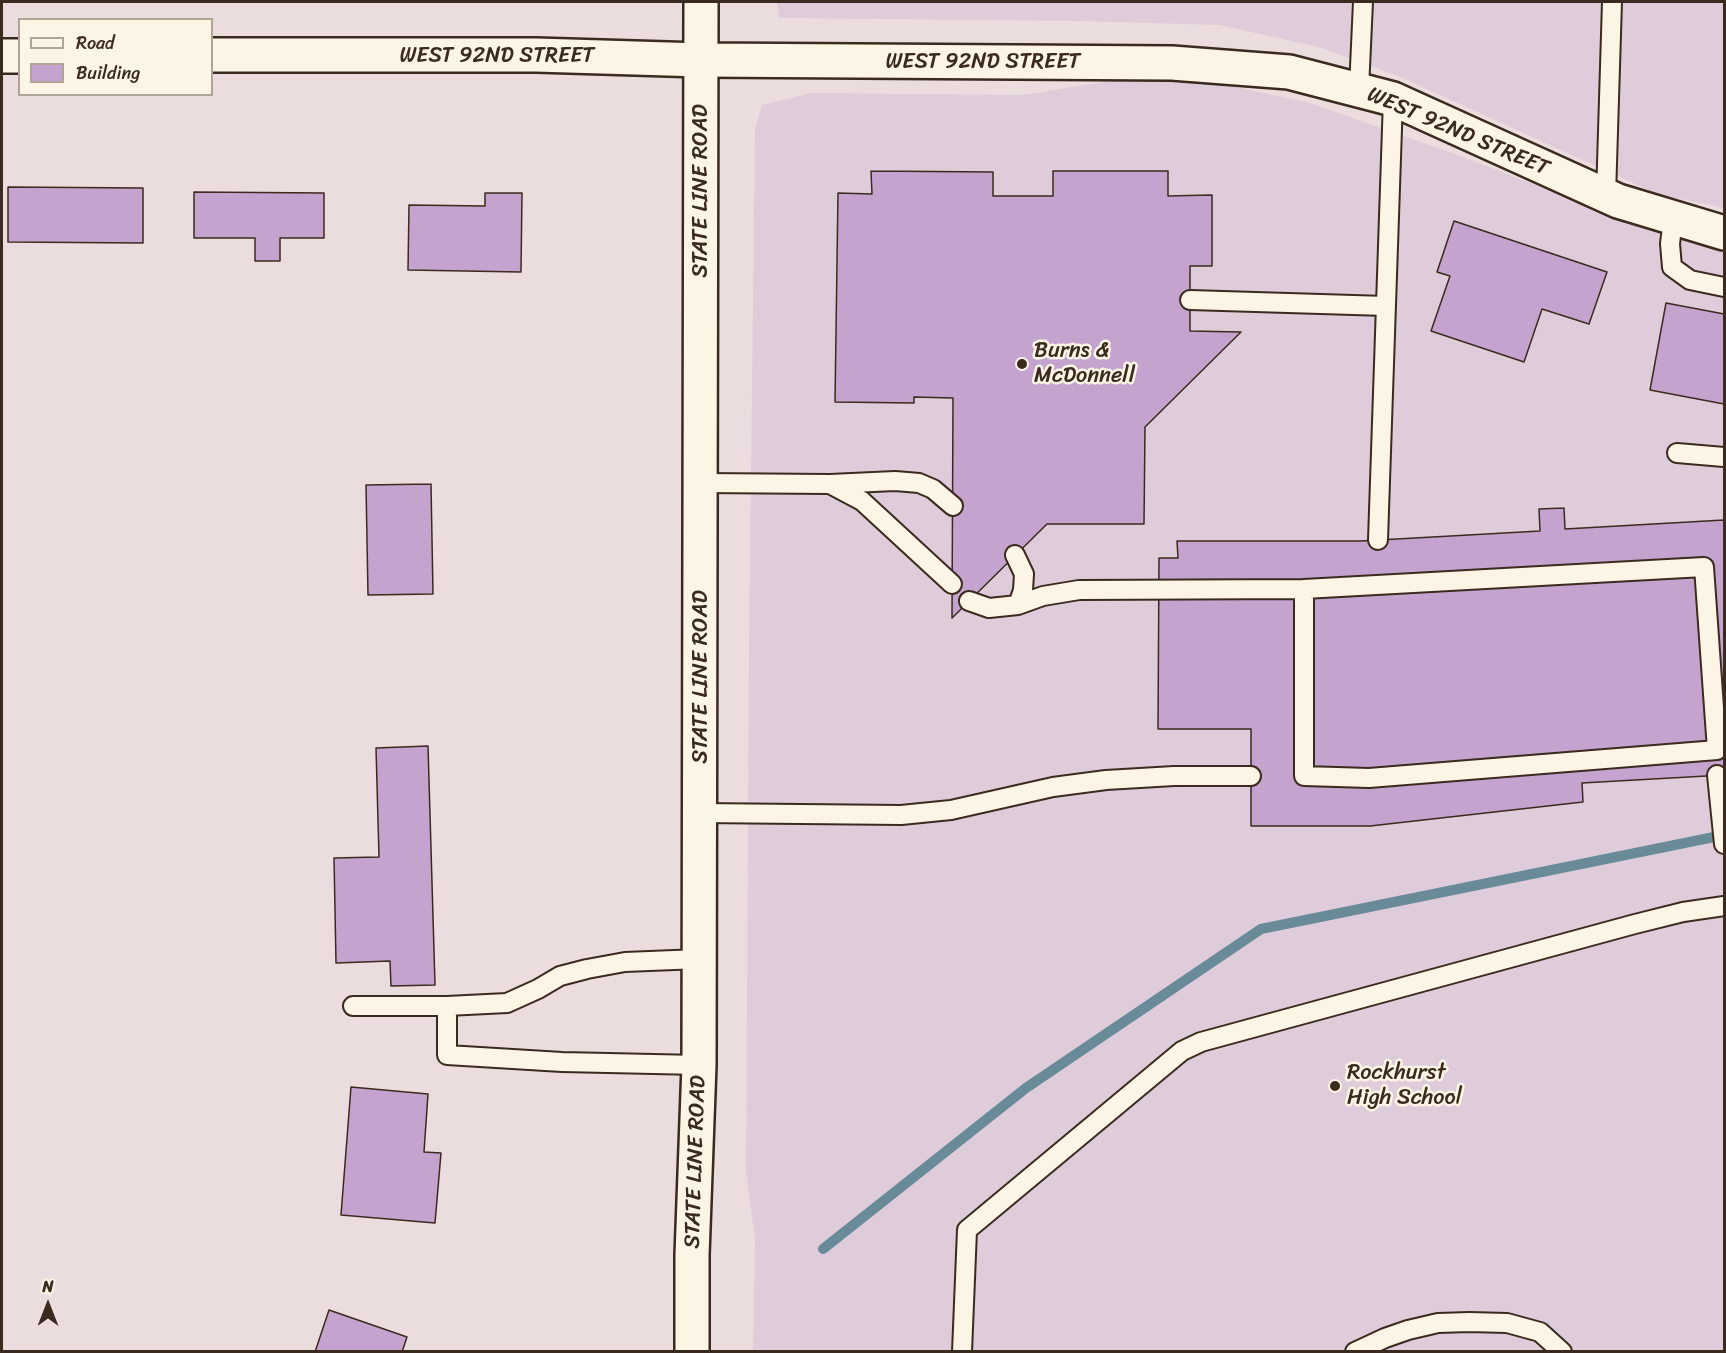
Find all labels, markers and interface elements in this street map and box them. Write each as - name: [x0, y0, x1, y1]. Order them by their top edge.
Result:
- legend: [18, 18, 213, 96]
- text: Road: [76, 27, 115, 59]
- street label: WEST 92ND STREET: [399, 43, 595, 69]
- street label: WEST 92ND STREET: [885, 49, 1081, 75]
- text: Building: [76, 57, 140, 89]
- street label: WEST 92ND STREET: [1363, 82, 1553, 182]
- street label: STATE LINE ROAD: [688, 104, 714, 278]
- place label: Burns & McDonnell: [1034, 338, 1135, 390]
- marker: Burns & McDonnell: [1015, 357, 1029, 371]
- street label: STATE LINE ROAD: [688, 590, 714, 764]
- place label: Rockhurst High School: [1347, 1060, 1462, 1112]
- street label: STATE LINE ROAD: [680, 1075, 712, 1249]
- marker: Rockhurst High School: [1328, 1079, 1342, 1093]
- text: N: [42, 1272, 54, 1301]
- north arrow: [18, 1275, 78, 1335]

